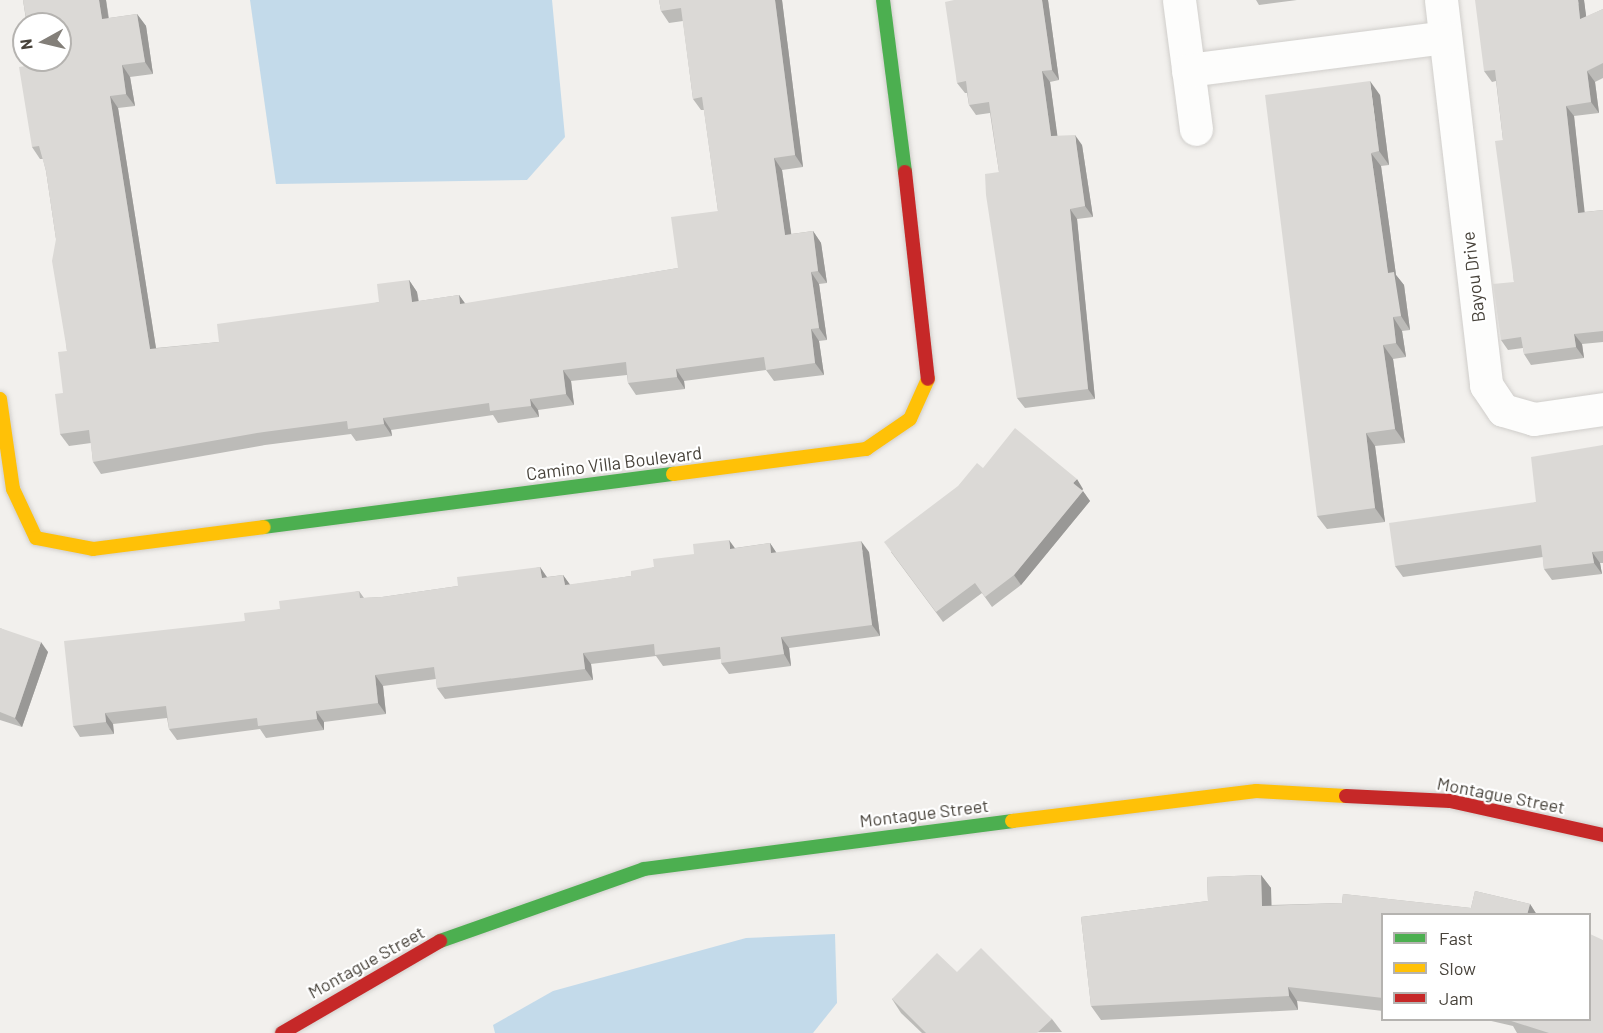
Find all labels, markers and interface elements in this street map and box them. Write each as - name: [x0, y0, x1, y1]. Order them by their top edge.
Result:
- north arrow: [12, 12, 72, 72]
- text: N: [16, 38, 36, 51]
- street label: Bayou Drive: [1457, 230, 1489, 324]
- street label: Camino Villa Boulevard: [525, 442, 703, 484]
- street label: Montague Street: [1435, 772, 1567, 818]
- street label: Montague Street: [858, 794, 990, 832]
- legend: [1381, 913, 1591, 1021]
- street label: Montague Street: [304, 921, 428, 1003]
- text: Fast: [1439, 927, 1473, 949]
- text: Slow: [1439, 957, 1476, 979]
- text: Jam: [1439, 987, 1473, 1009]

